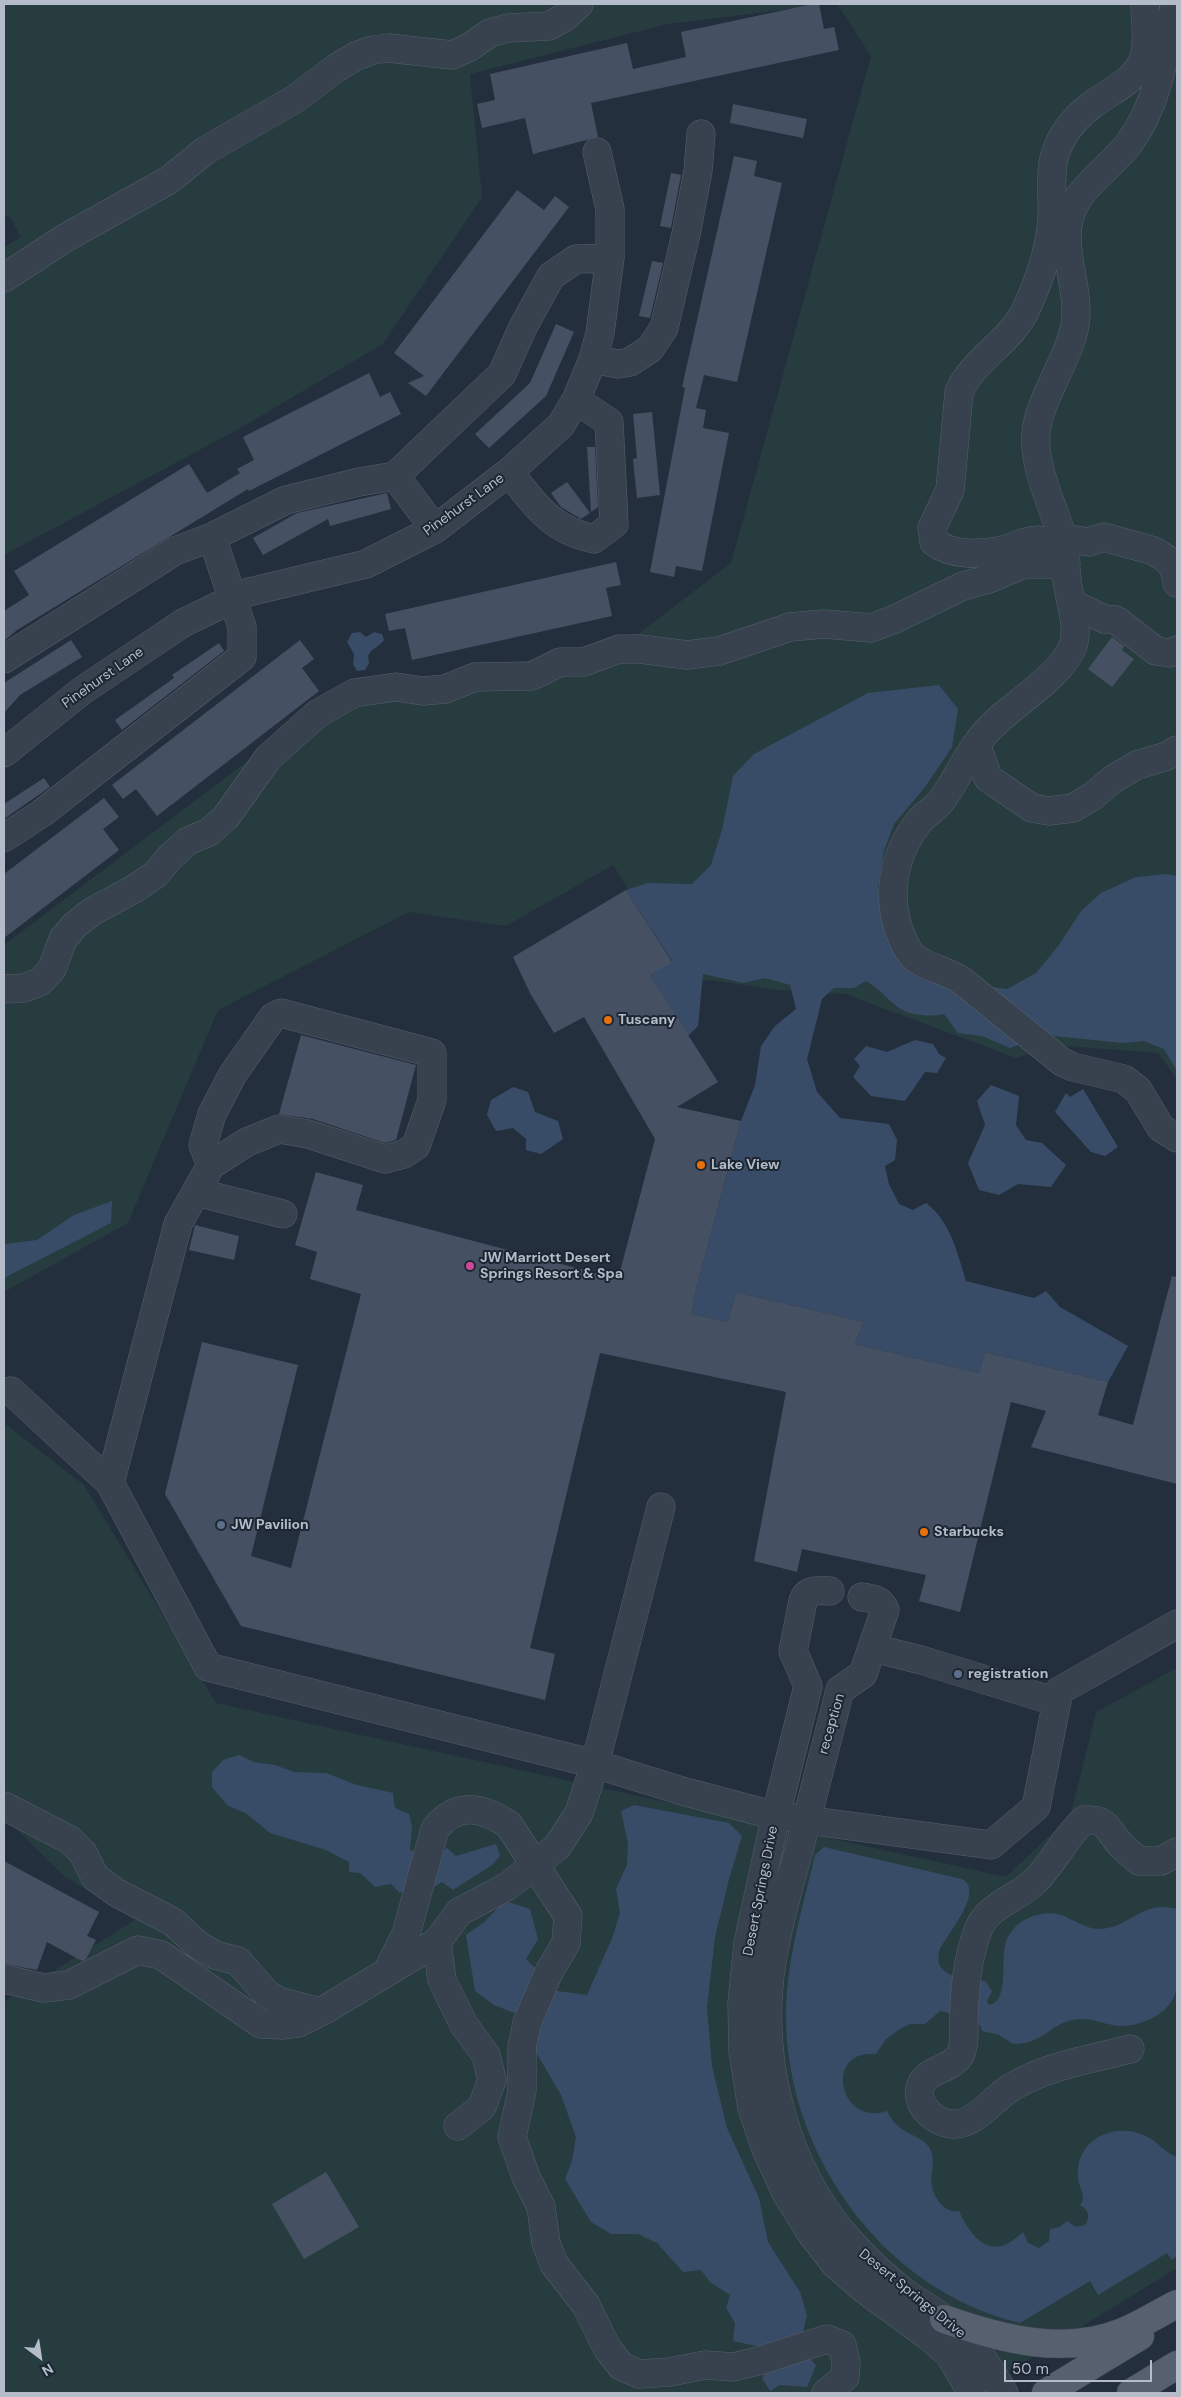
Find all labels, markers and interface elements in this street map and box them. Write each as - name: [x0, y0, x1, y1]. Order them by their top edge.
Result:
- street label: Pinehurst Lane: [420, 470, 508, 540]
- street label: Pinehurst Lane: [59, 644, 147, 712]
- place label: Tuscany: [618, 1012, 675, 1028]
- marker: Tuscany: [602, 1014, 614, 1026]
- place label: Lake View: [711, 1157, 780, 1173]
- marker: Lake View: [695, 1159, 707, 1171]
- place label: JW Marriott Desert Springs Resort & Spa: [480, 1250, 623, 1282]
- marker: JW Marriott Desert Springs Resort & Spa: [464, 1260, 476, 1272]
- place label: JW Pavilion: [231, 1517, 309, 1533]
- marker: JW Pavilion: [215, 1519, 227, 1531]
- place label: Starbucks: [934, 1524, 1004, 1540]
- marker: Starbucks: [918, 1526, 930, 1538]
- place label: registration: [968, 1666, 1048, 1682]
- marker: registration: [952, 1668, 964, 1680]
- street label: reception: [815, 1692, 849, 1756]
- street label: Desert Springs Drive: [740, 1825, 782, 1957]
- street label: Desert Springs Drive: [855, 2246, 969, 2342]
- north arrow: [15, 2332, 65, 2382]
- scale bar: [1006, 2350, 1154, 2382]
- text: 50 m: [1012, 2359, 1049, 2379]
- text: N: [39, 2360, 57, 2380]

